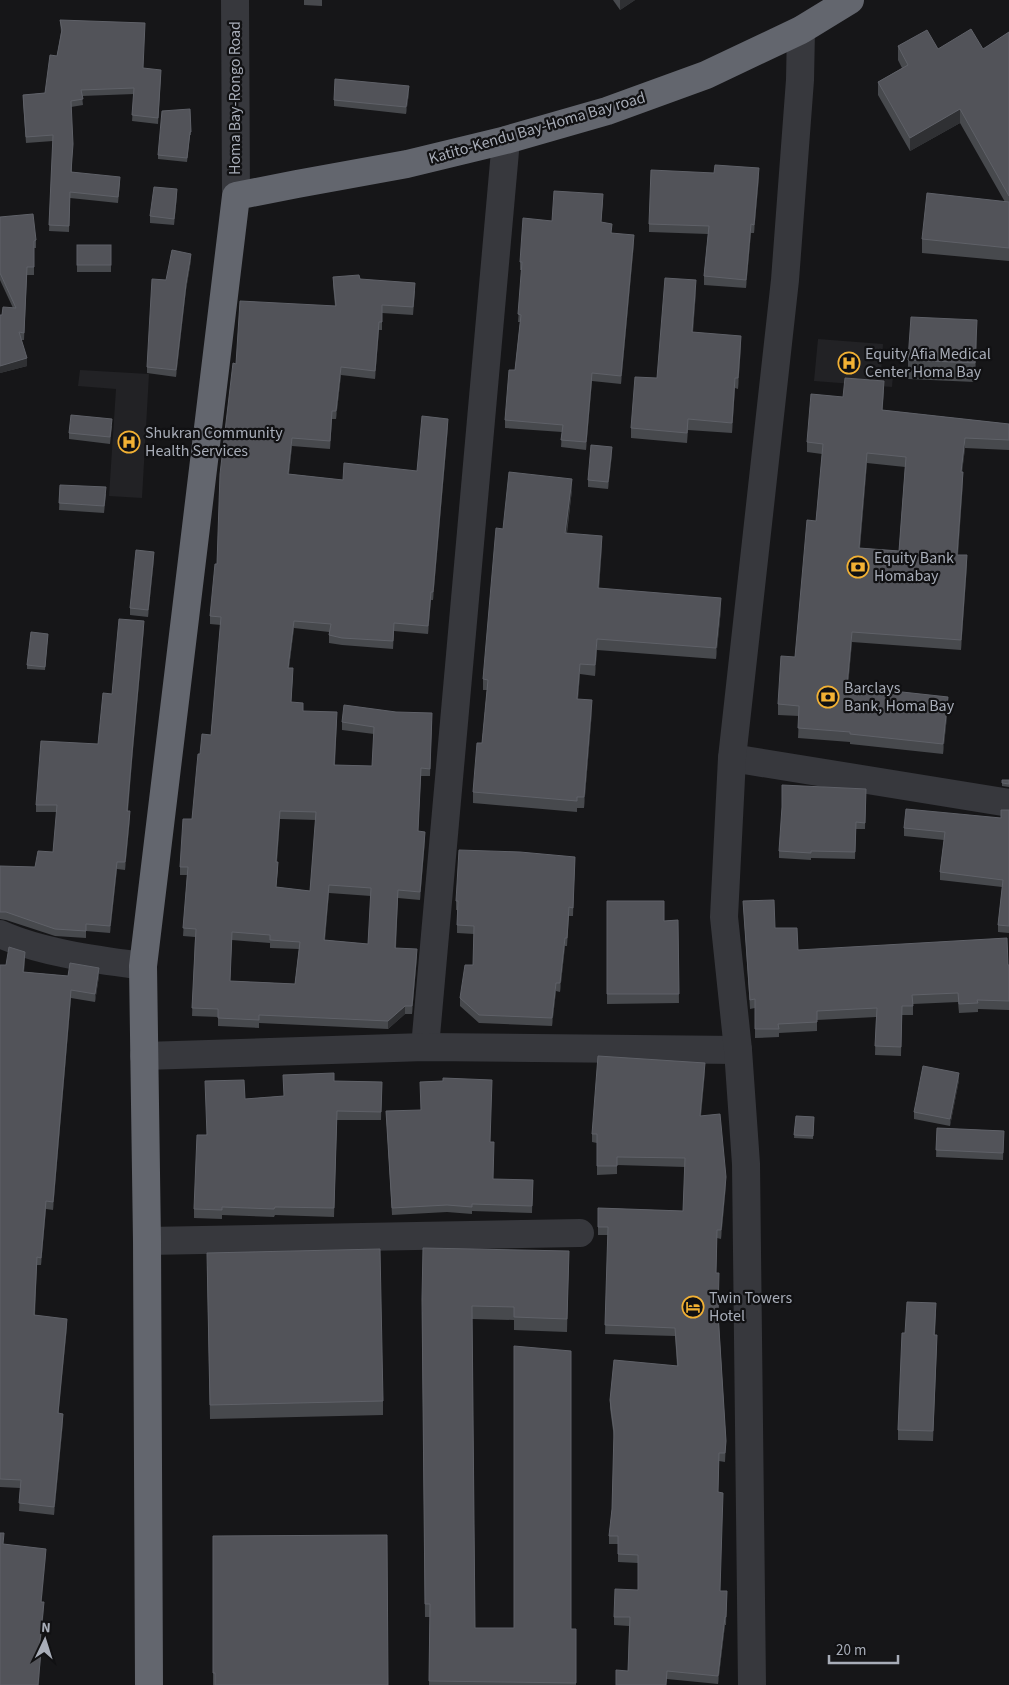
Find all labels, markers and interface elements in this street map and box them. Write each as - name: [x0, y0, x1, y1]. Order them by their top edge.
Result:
- street label: Homa Bay-Rongo Road: [224, 21, 246, 175]
- street label: Katito-Kendu Bay-Homa Bay road: [426, 86, 648, 170]
- place label: Equity Afia Medical Center Homa Bay: [865, 343, 991, 383]
- hospital icon: Equity Afia Medical Center Homa Bay: [837, 351, 861, 375]
- place label: Shukran Community Health Services: [145, 422, 283, 462]
- hospital icon: Shukran Community Health Services: [117, 430, 141, 454]
- place label: Equity Bank Homabay: [874, 547, 954, 587]
- bank icon: Equity Bank Homabay: [846, 555, 870, 579]
- place label: Barclays Bank, Homa Bay: [844, 677, 955, 717]
- bank icon: Barclays Bank, Homa Bay: [816, 685, 840, 709]
- place label: Twin Towers Hotel: [709, 1287, 792, 1327]
- hotel icon: Twin Towers Hotel: [681, 1295, 705, 1319]
- north arrow: [20, 1615, 70, 1665]
- text: N: [40, 1618, 51, 1638]
- scale bar: [829, 1632, 898, 1664]
- text: 20 m: [836, 1640, 866, 1661]

